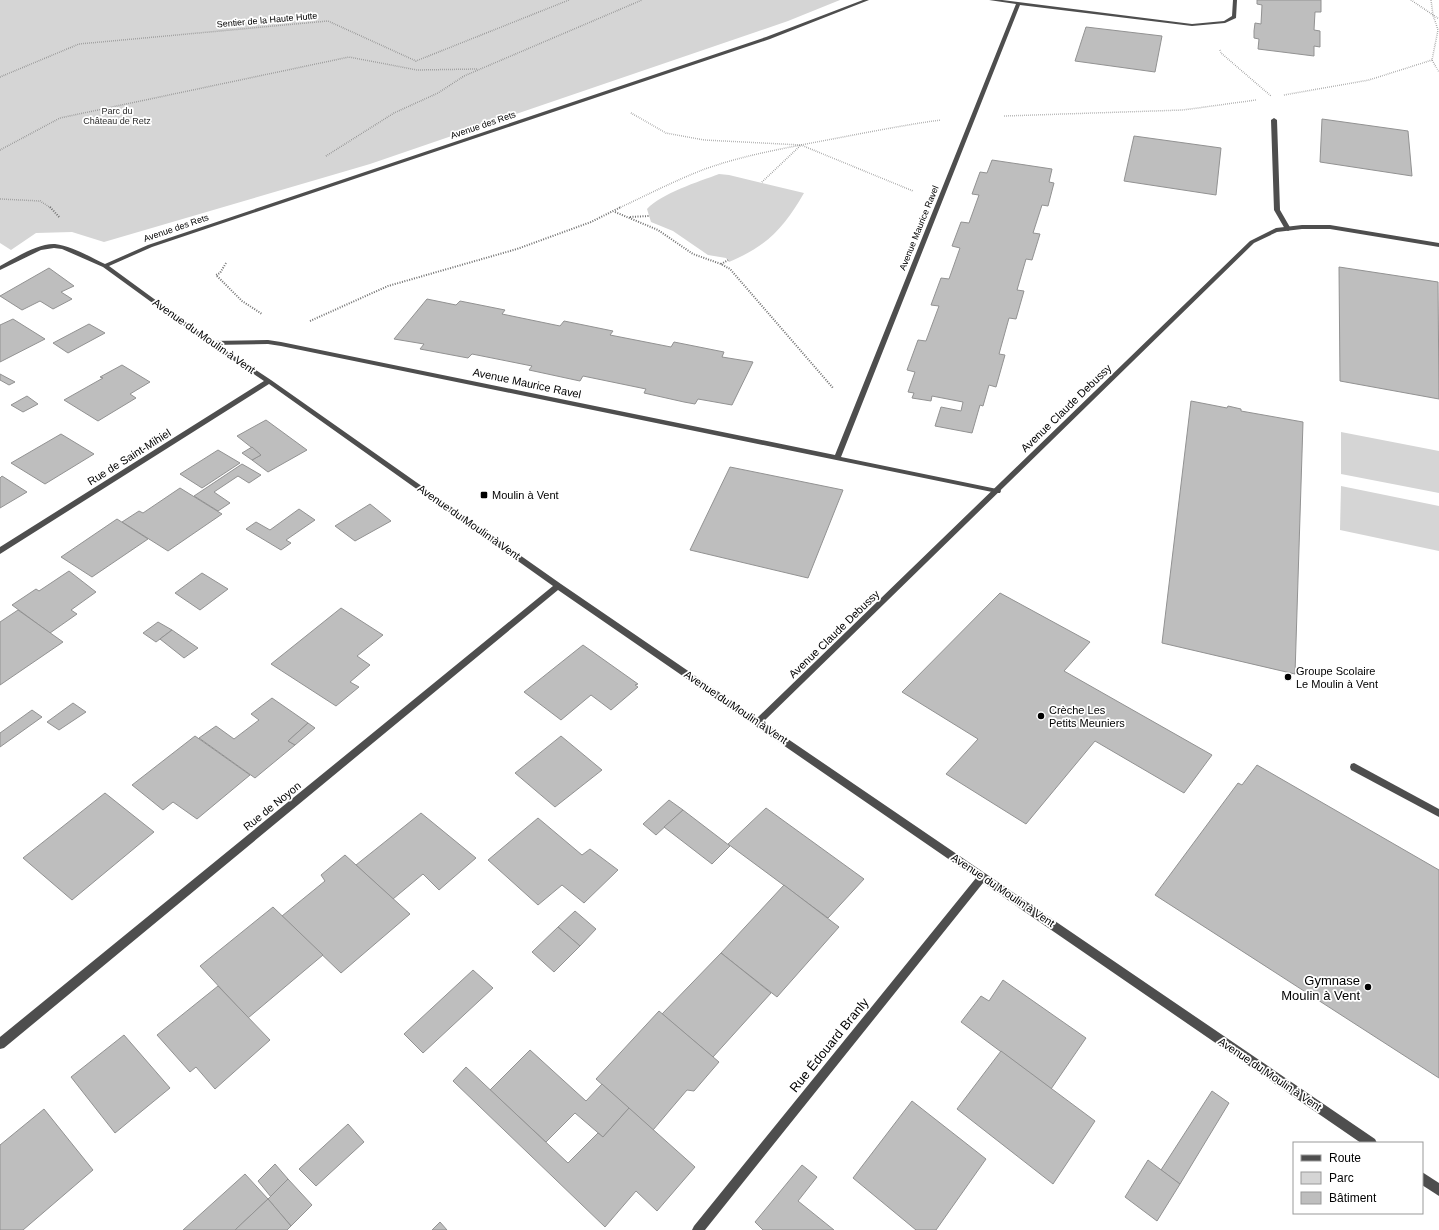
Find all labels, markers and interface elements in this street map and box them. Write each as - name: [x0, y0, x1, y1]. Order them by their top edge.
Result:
- street label: Sentier de la Haute Hutte: [216, 11, 318, 29]
- park label: Parc du Château de Retz: [83, 106, 151, 126]
- street label: Avenue des Rets: [449, 109, 517, 141]
- street label: Avenue Maurice Ravel: [897, 184, 941, 272]
- street label: Avenue des Rets: [142, 212, 210, 244]
- street label: Avenue du Moulin à Vent: [151, 296, 257, 376]
- street label: Avenue Claude Debussy: [1018, 361, 1114, 454]
- street label: Avenue Maurice Ravel: [472, 366, 582, 400]
- street label: Rue de Saint-Mihiel: [85, 426, 173, 488]
- street label: Avenue du Moulin à Vent: [416, 482, 522, 562]
- place label: Moulin à Vent: [492, 489, 559, 501]
- marker: Moulin à Vent: [479, 490, 489, 500]
- street label: Avenue Claude Debussy: [786, 587, 882, 680]
- place label: Groupe Scolaire Le Moulin à Vent: [1296, 665, 1378, 690]
- street label: Avenue du Moulin à Vent: [682, 668, 790, 746]
- marker: Groupe Scolaire Le Moulin à Vent: [1283, 672, 1293, 682]
- place label: Crèche Les Petits Meuniers: [1049, 704, 1125, 729]
- marker: Crèche Les Petits Meuniers: [1036, 711, 1046, 721]
- street label: Rue de Noyon: [241, 779, 303, 833]
- street label: Avenue du Moulin à Vent: [949, 851, 1057, 929]
- place label: Gymnase Moulin à Vent: [1281, 973, 1360, 1003]
- marker: Gymnase Moulin à Vent: [1363, 982, 1373, 992]
- street label: Rue Édouard Branly: [786, 994, 872, 1095]
- street label: Avenue du Moulin à Vent: [1216, 1035, 1324, 1113]
- legend: [1293, 1142, 1423, 1214]
- text: Route: [1329, 1151, 1361, 1165]
- text: Parc: [1329, 1171, 1354, 1185]
- text: Bâtiment: [1329, 1191, 1377, 1205]

